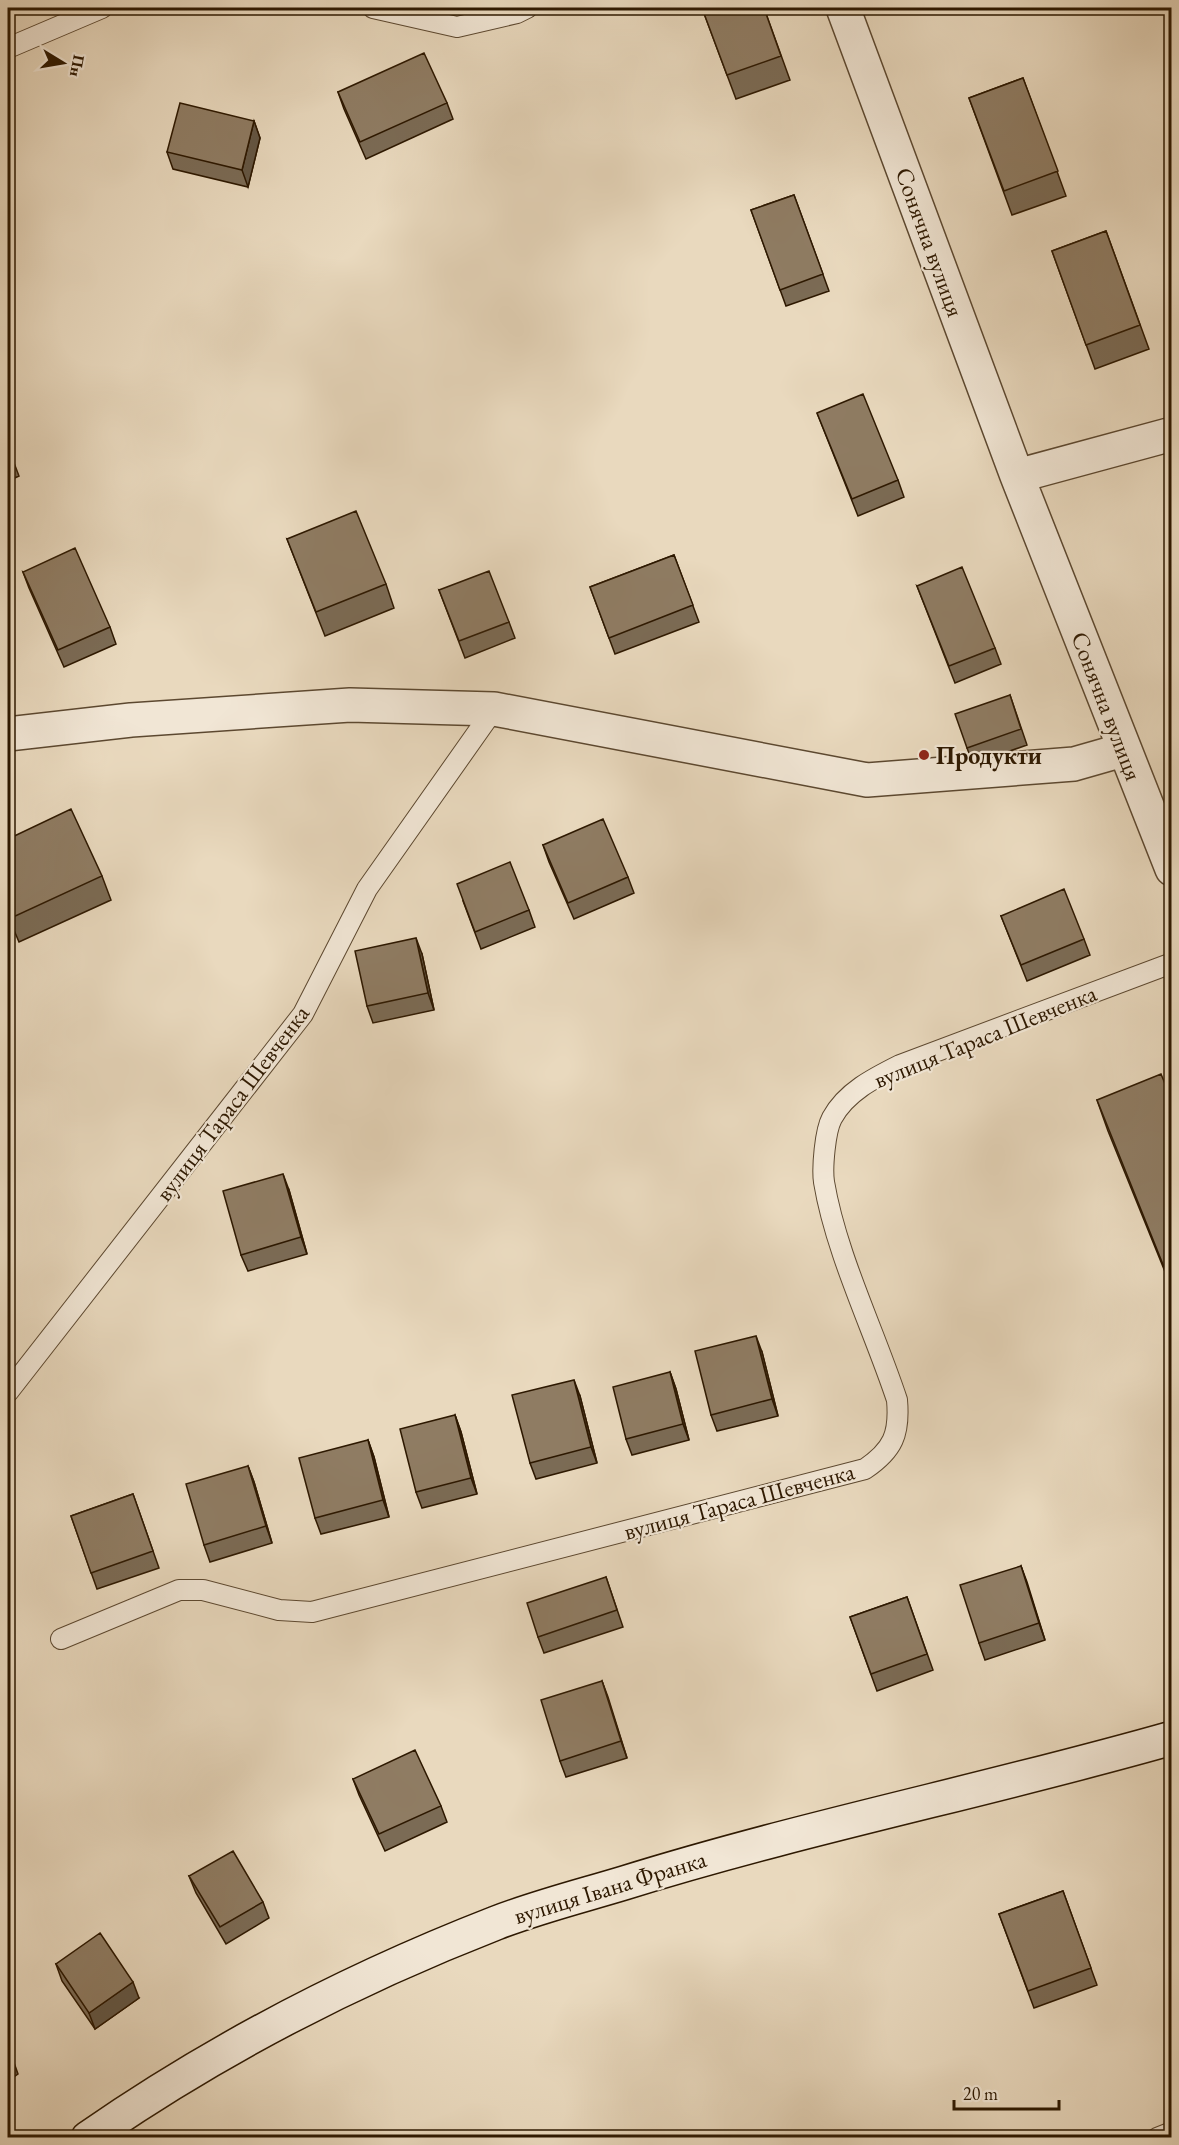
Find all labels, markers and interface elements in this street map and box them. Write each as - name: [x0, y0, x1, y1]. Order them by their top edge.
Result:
- north arrow: [33, 33, 93, 93]
- text: Пн: [65, 53, 90, 79]
- street label: Сонячна вулиця: [889, 163, 971, 321]
- street label: Сонячна вулиця: [1064, 627, 1150, 785]
- place label: Продукти: [936, 740, 1042, 772]
- marker: Продукти: [917, 748, 931, 762]
- street label: вулиця Тараса Шевченка: [869, 977, 1101, 1095]
- street label: вулиця Тараса Шевченка: [148, 998, 316, 1207]
- street label: вулиця Тараса Шевченка: [620, 1455, 858, 1547]
- street label: вулиця Івана Франка: [510, 1843, 710, 1931]
- scale bar: [954, 2073, 1059, 2111]
- text: 20 m: [963, 2082, 998, 2105]

